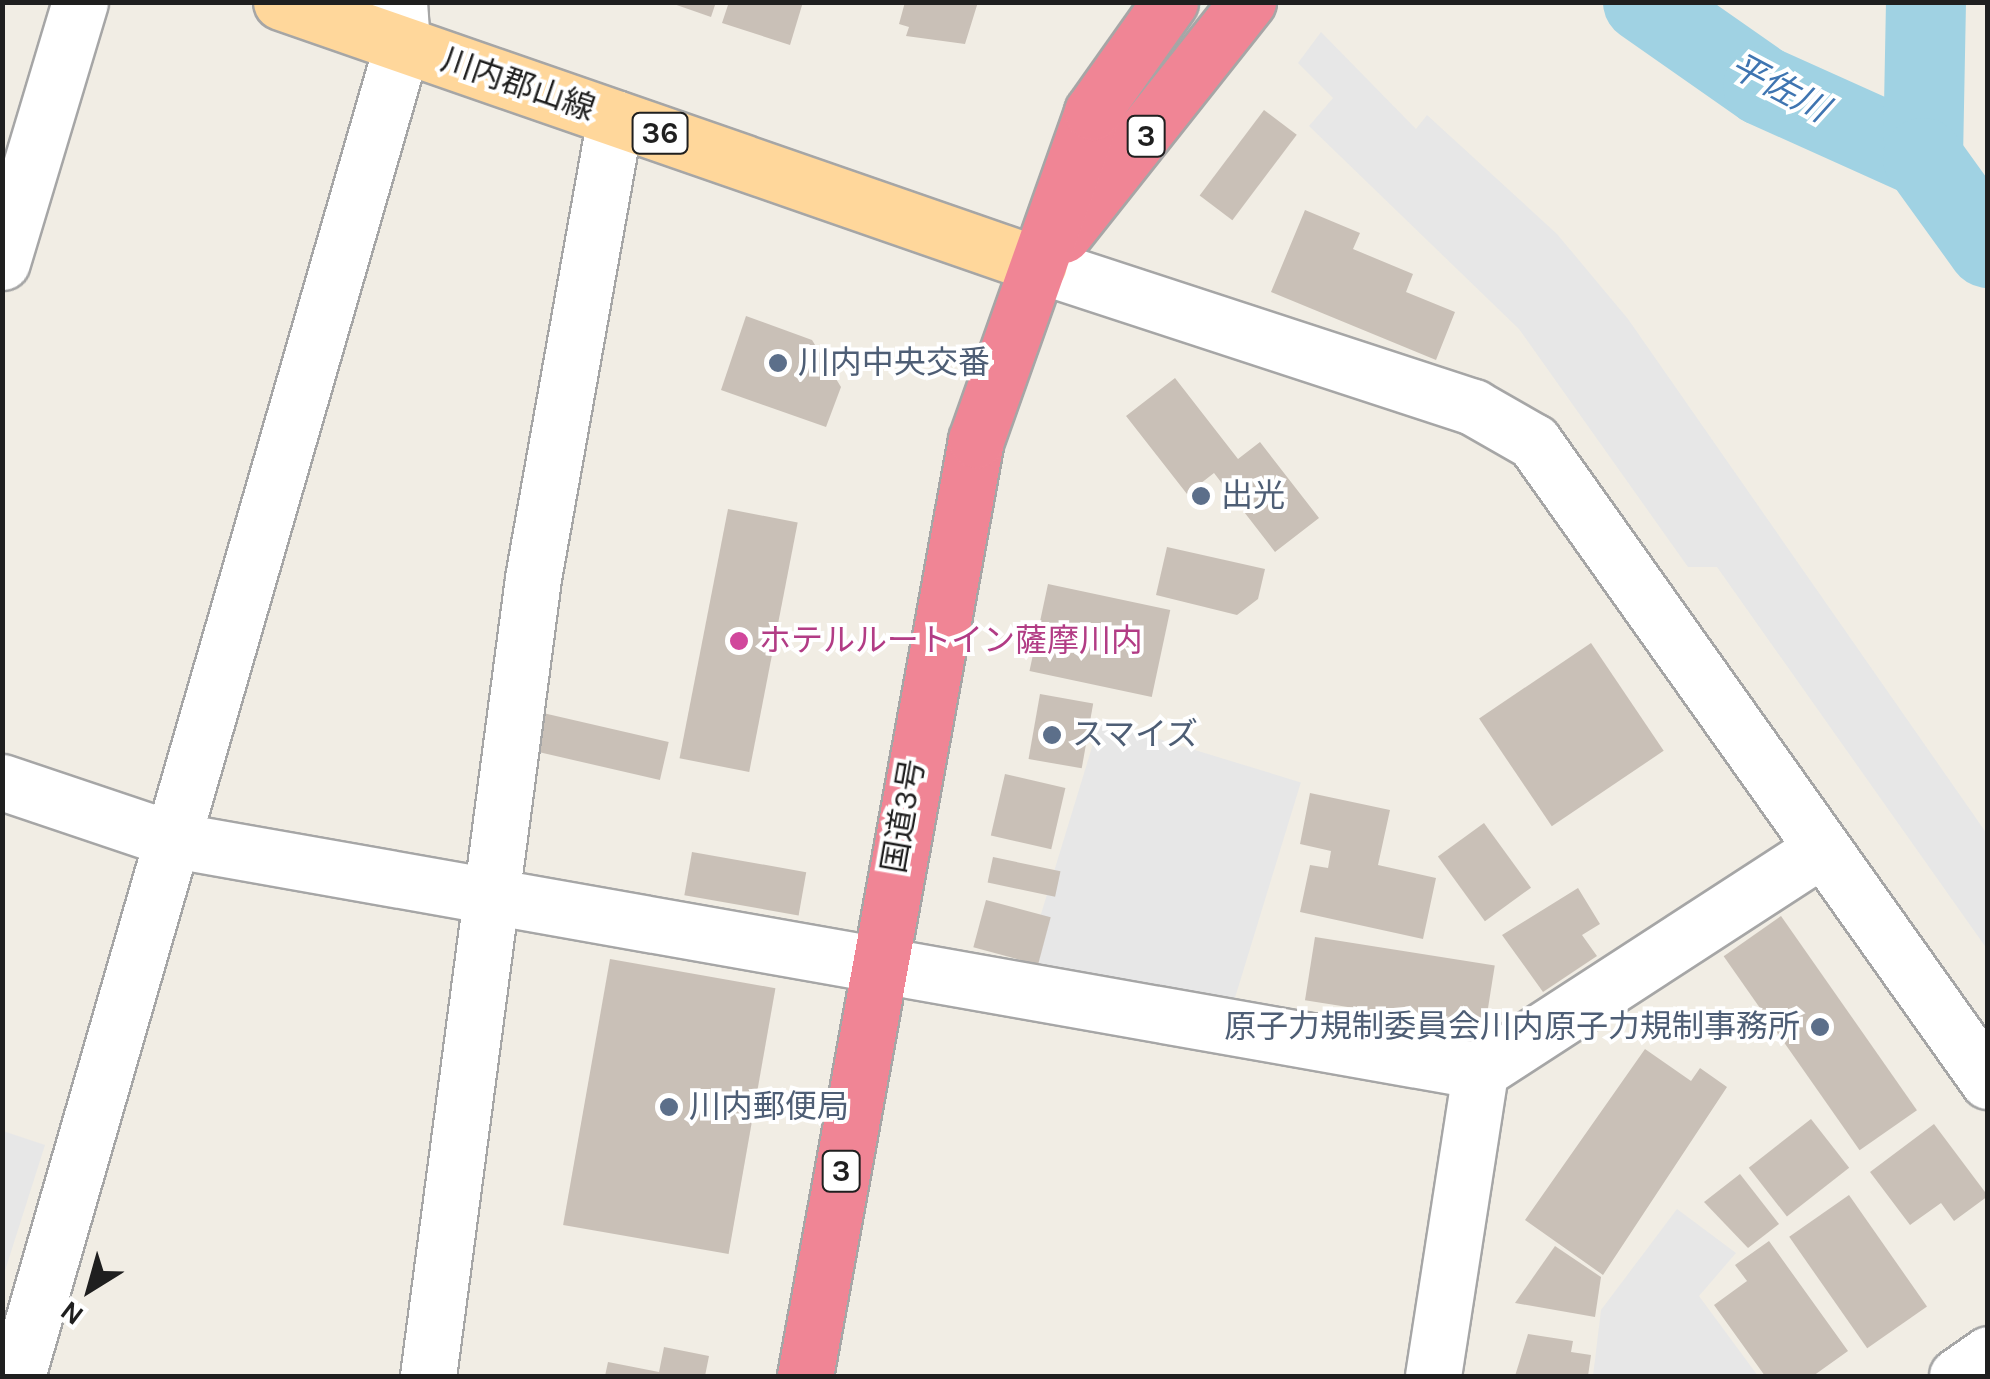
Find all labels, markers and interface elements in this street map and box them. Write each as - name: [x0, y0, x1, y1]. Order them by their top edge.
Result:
- street label: 川内郡山線: [436, 41, 600, 129]
- water label: 平佐川: [1723, 45, 1835, 131]
- road number: 36: [630, 108, 690, 158]
- road number: 3: [1126, 111, 1166, 161]
- place label: 川内中央交番: [798, 344, 990, 382]
- marker: 川内中央交番: [767, 352, 789, 374]
- place label: 出光: [1221, 477, 1285, 515]
- marker: 出光: [1190, 485, 1212, 507]
- place label: ホテルルートイン薩摩川内: [759, 622, 1143, 660]
- marker: ホテルルートイン薩摩川内: [728, 630, 750, 652]
- place label: スマイズ: [1072, 716, 1200, 754]
- marker: スマイズ: [1041, 724, 1063, 746]
- street label: 国道3号: [875, 756, 933, 876]
- place label: 原子力規制委員会川内原子力規制事務所: [1224, 1008, 1800, 1046]
- marker: 原子力規制委員会川内原子力規制事務所: [1809, 1016, 1831, 1038]
- place label: 川内郵便局: [689, 1088, 849, 1126]
- marker: 川内郵便局: [658, 1096, 680, 1118]
- road number: 3: [821, 1146, 861, 1196]
- north arrow: [40, 1239, 140, 1339]
- text: N: [54, 1294, 90, 1333]

